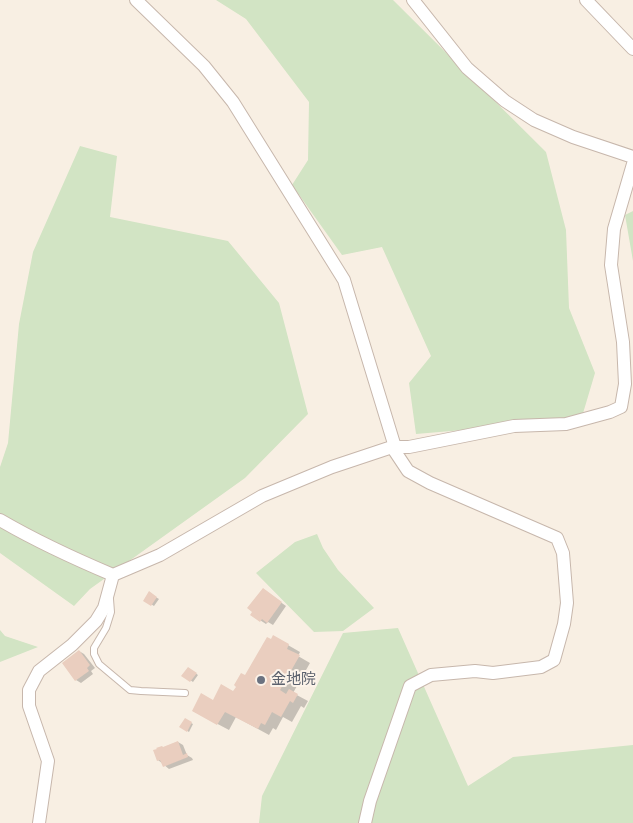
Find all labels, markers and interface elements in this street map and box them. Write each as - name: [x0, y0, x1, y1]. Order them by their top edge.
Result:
- place label: 金地院: [271, 671, 316, 689]
- marker: 金地院: [255, 674, 267, 686]

